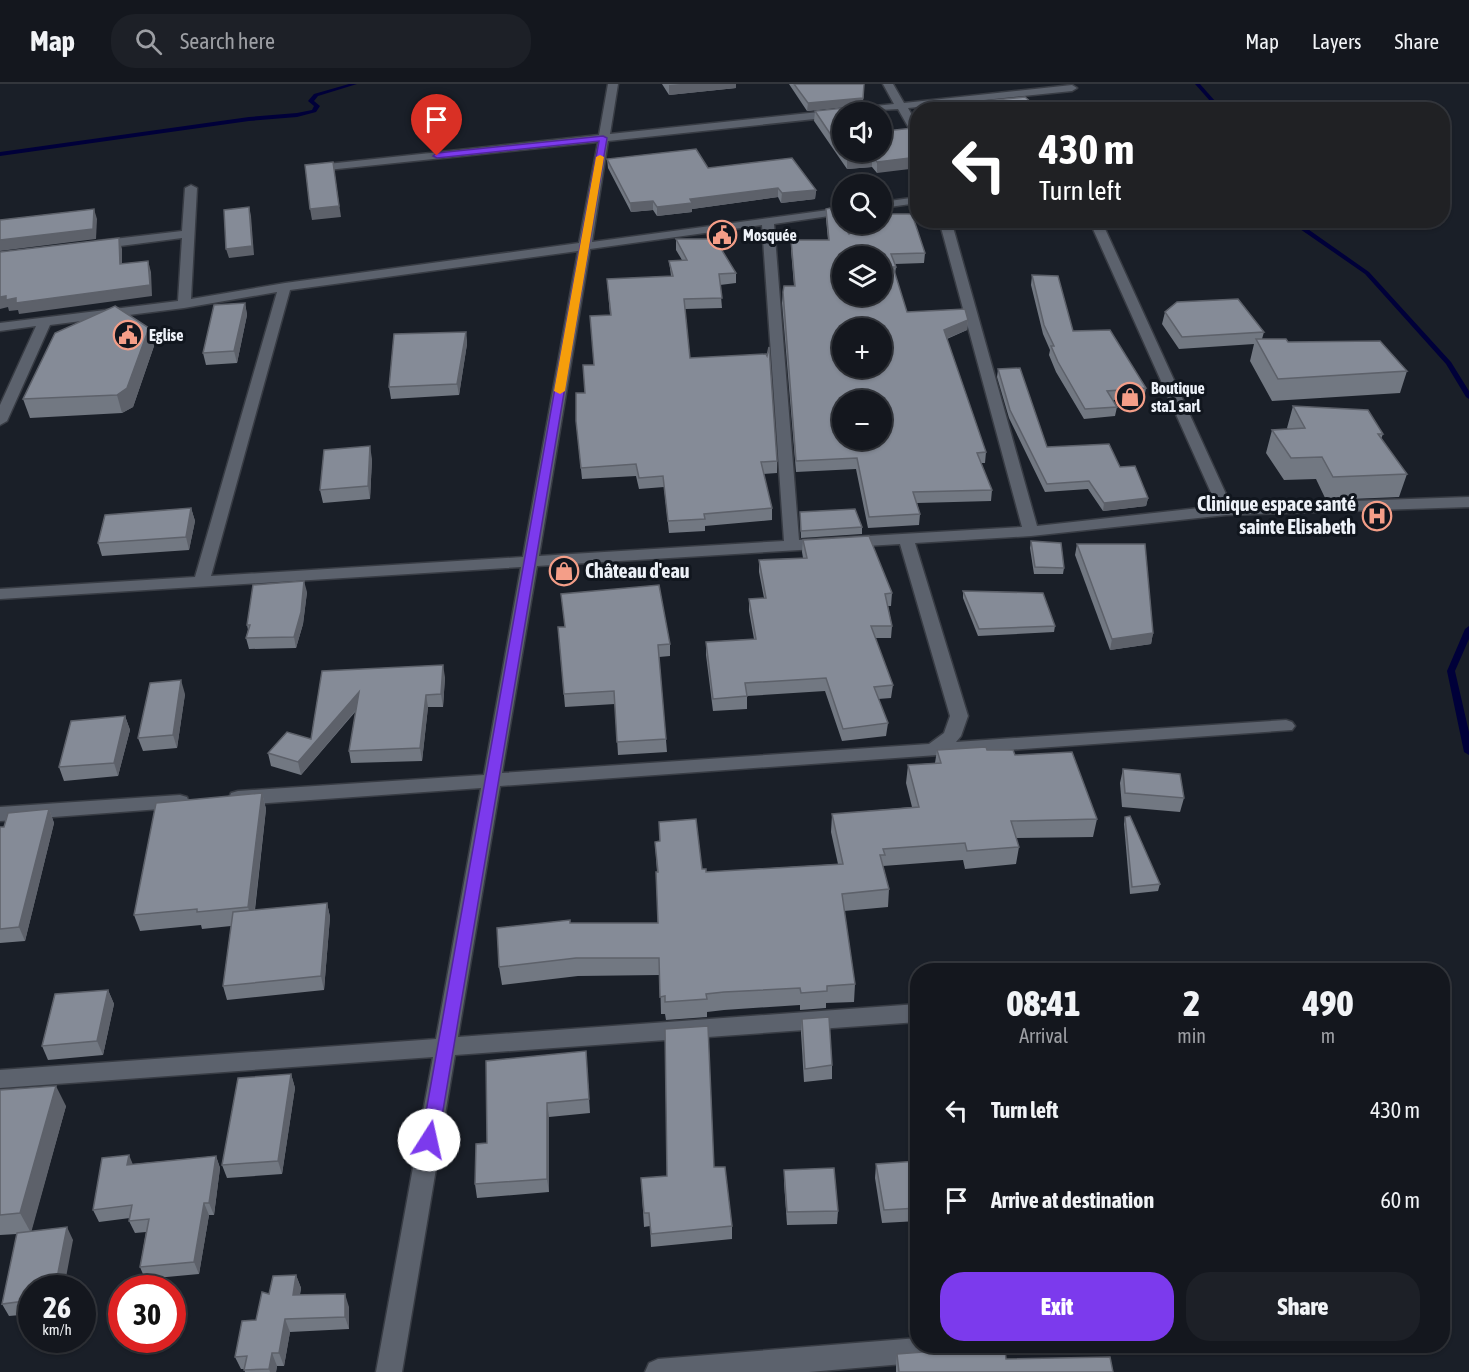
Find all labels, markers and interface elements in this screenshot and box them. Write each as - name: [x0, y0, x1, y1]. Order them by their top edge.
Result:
- search box: [111, 14, 531, 68]
- text: Map: [30, 25, 75, 57]
- icon: search: [132, 25, 165, 58]
- text: Search here: [180, 28, 275, 54]
- text: Map: [1245, 29, 1279, 53]
- text: Layers: [1312, 29, 1362, 53]
- text: Share: [1395, 29, 1439, 53]
- pin: [411, 94, 462, 156]
- map controls: [832, 102, 892, 450]
- button: sound: [832, 102, 892, 162]
- icon: arrive: [420, 103, 453, 136]
- text: 430 m: [1039, 125, 1134, 173]
- icon: left: [940, 126, 1018, 204]
- button: search: [832, 174, 892, 234]
- text: Turn left: [1039, 175, 1122, 206]
- public building icon: Mosquée: [706, 219, 738, 251]
- place label: Mosquée: [743, 226, 797, 244]
- button: layers: [832, 246, 892, 306]
- button: +: [832, 318, 892, 378]
- public building icon: Eglise: [112, 319, 144, 351]
- place label: Eglise: [149, 326, 184, 344]
- place label: Boutique sta1 sarl: [1151, 379, 1205, 415]
- shop icon: Boutique sta1 sarl: [1114, 381, 1146, 413]
- button: −: [832, 390, 892, 450]
- place label: Clinique espace santé sainte Elisabeth: [1197, 492, 1356, 538]
- hospital icon: Clinique espace santé sainte Elisabeth: [1361, 500, 1393, 532]
- shop icon: Château d'eau: [548, 555, 580, 587]
- place label: Château d'eau: [585, 559, 690, 582]
- text: 08:41: [1007, 982, 1081, 1024]
- text: 2: [1183, 982, 1200, 1024]
- text: 490: [1303, 982, 1353, 1024]
- text: Arrival: [1019, 1024, 1068, 1047]
- text: min: [1177, 1024, 1206, 1047]
- text: m: [1321, 1024, 1335, 1047]
- icon: left: [940, 1094, 973, 1127]
- text: Turn left: [991, 1097, 1058, 1123]
- text: 430 m: [1370, 1097, 1420, 1123]
- position arrow: [397, 1108, 461, 1172]
- icon: arrive: [940, 1184, 973, 1217]
- text: Arrive at destination: [991, 1187, 1154, 1213]
- text: 60 m: [1380, 1187, 1420, 1213]
- button: Exit: [940, 1272, 1174, 1341]
- button: Share: [1186, 1272, 1420, 1341]
- speed limit sign: 30: [108, 1275, 186, 1353]
- text: 26: [43, 1290, 71, 1324]
- text: km/h: [42, 1321, 72, 1338]

